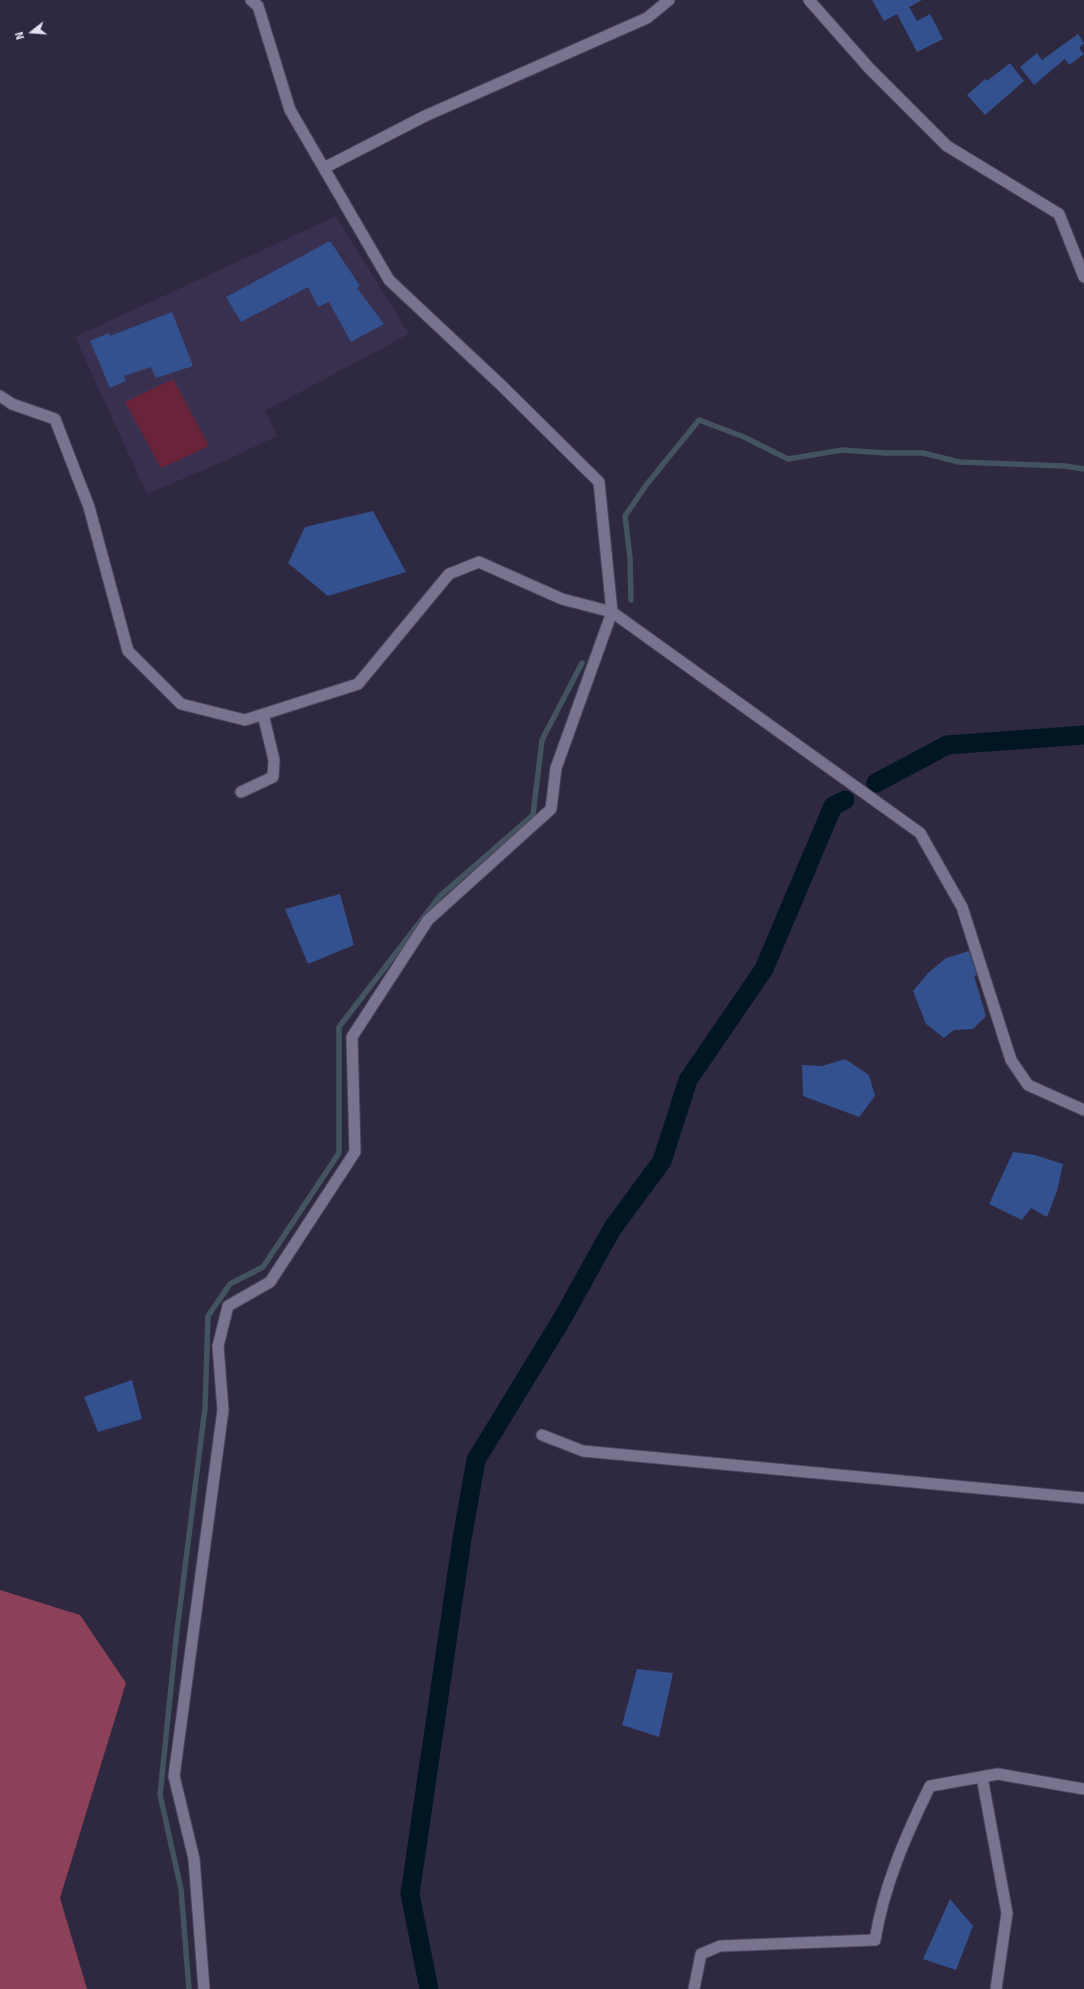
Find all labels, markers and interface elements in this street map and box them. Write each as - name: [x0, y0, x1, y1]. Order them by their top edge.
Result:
- north arrow: [12, 12, 52, 52]
- text: N: [13, 30, 27, 41]

